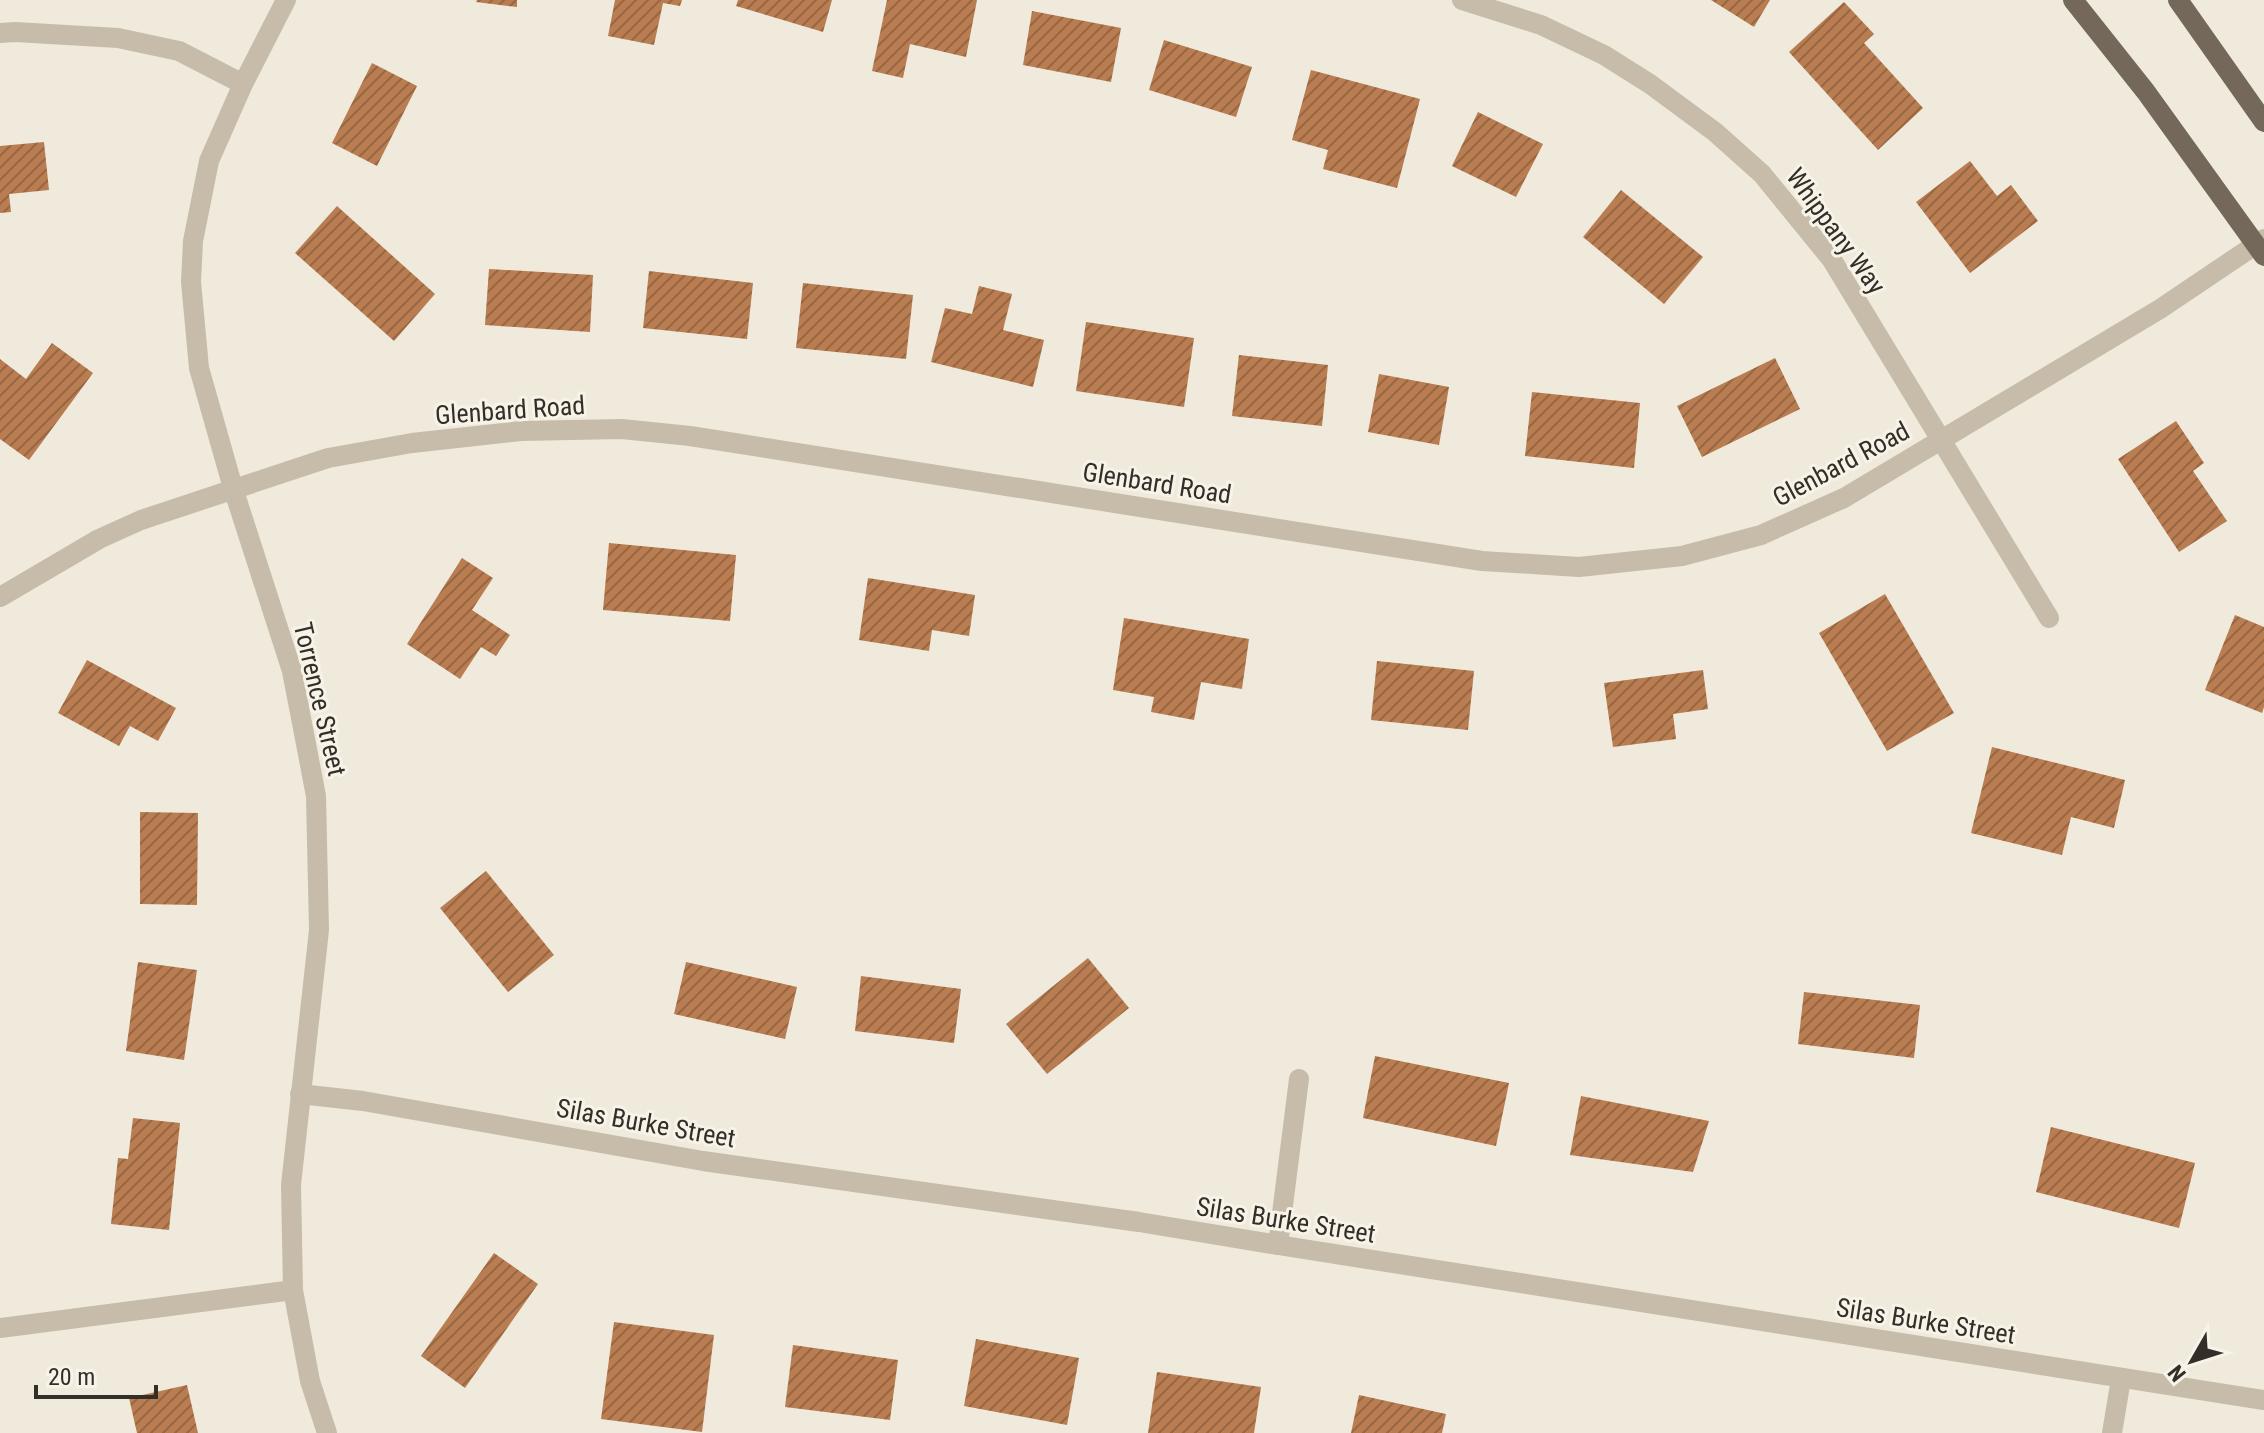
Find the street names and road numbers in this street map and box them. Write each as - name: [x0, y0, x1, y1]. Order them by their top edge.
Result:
- street label: Whippany Way: [1780, 162, 1892, 300]
- street label: Glenbard Road: [434, 390, 586, 430]
- street label: Glenbard Road: [1768, 416, 1914, 512]
- street label: Glenbard Road: [1081, 456, 1233, 510]
- street label: Torrence Street: [288, 619, 352, 779]
- street label: Silas Burke Street: [554, 1093, 738, 1153]
- street label: Silas Burke Street: [1194, 1191, 1378, 1249]
- street label: Silas Burke Street: [1834, 1292, 2018, 1350]

